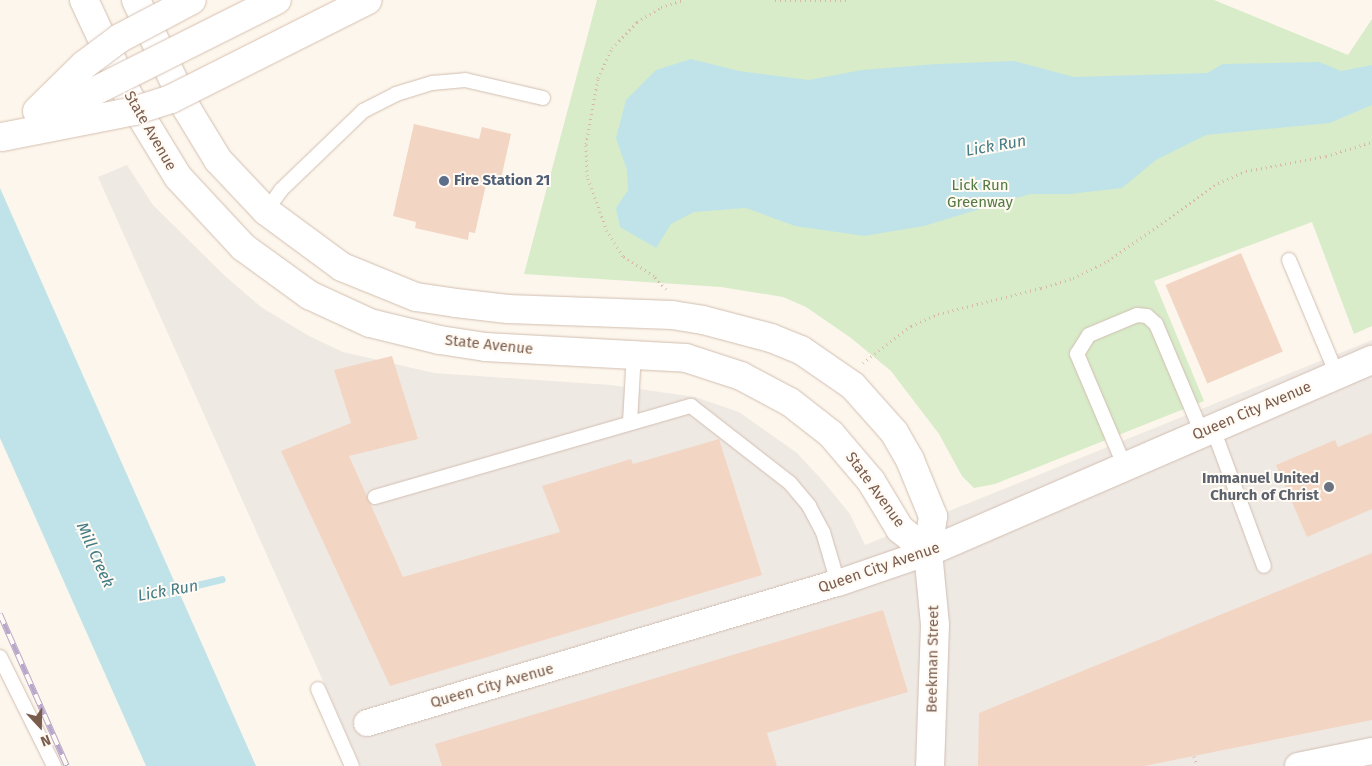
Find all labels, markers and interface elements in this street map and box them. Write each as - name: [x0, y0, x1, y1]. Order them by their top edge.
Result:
- street label: State Avenue: [120, 88, 180, 174]
- water label: Lick Run: [964, 131, 1028, 161]
- place label: Fire Station 21: [454, 172, 550, 190]
- marker: Fire Station 21: [438, 175, 450, 187]
- park label: Lick Run Greenway: [947, 176, 1013, 211]
- street label: State Avenue: [444, 331, 534, 359]
- street label: Queen City Avenue: [1190, 378, 1314, 444]
- street label: State Avenue: [842, 449, 908, 531]
- place label: Immanuel United Church of Christ: [1202, 469, 1319, 504]
- marker: Immanuel United Church of Christ: [1323, 481, 1335, 493]
- water label: Mill Creek: [72, 519, 118, 591]
- street label: Queen City Avenue: [816, 539, 942, 597]
- water label: Lick Run: [136, 576, 200, 606]
- street label: Beekman Street: [923, 605, 943, 713]
- street label: Queen City Avenue: [428, 660, 556, 712]
- north arrow: [15, 701, 65, 751]
- text: N: [38, 731, 53, 750]

